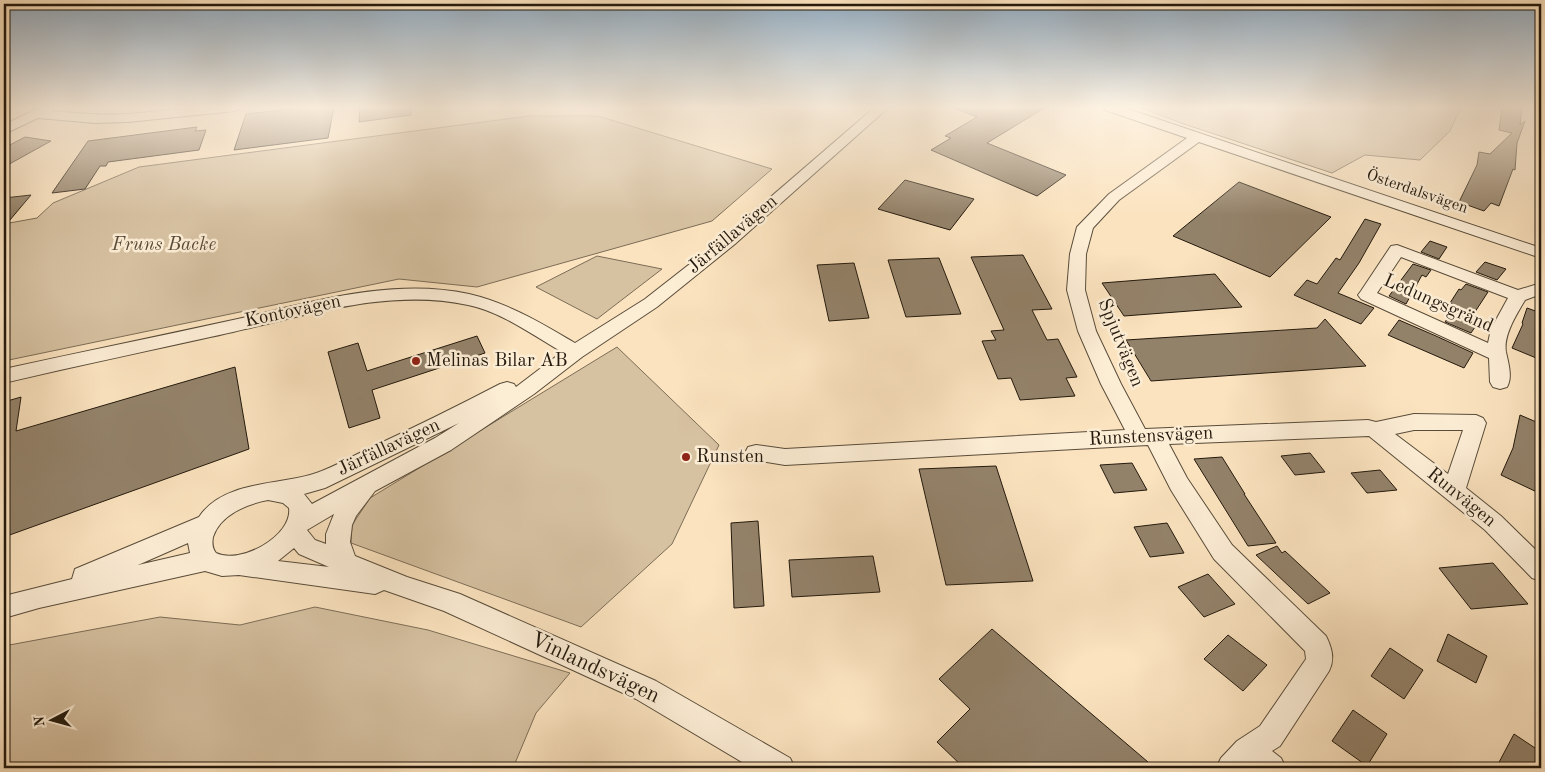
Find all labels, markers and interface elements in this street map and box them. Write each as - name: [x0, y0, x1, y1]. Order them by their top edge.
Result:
- street label: Österdalsvägen: [1364, 163, 1471, 217]
- street label: Järfällavägen: [684, 192, 782, 278]
- park label: Fruns Backe: [111, 236, 216, 255]
- street label: Ledungsgränd: [1380, 271, 1496, 337]
- street label: Kontovägen: [243, 293, 343, 331]
- street label: Spjutvägen: [1094, 296, 1146, 390]
- place label: Melinas Bilar AB: [426, 352, 568, 371]
- marker: Melinas Bilar AB: [410, 355, 422, 367]
- street label: Järfällavägen: [335, 416, 443, 480]
- street label: Runstensvägen: [1088, 424, 1214, 450]
- place label: Runsten: [696, 448, 764, 467]
- marker: Runsten: [680, 451, 692, 463]
- street label: Runvägen: [1423, 465, 1499, 531]
- street label: Vinlandsvägen: [527, 628, 663, 708]
- north arrow: [28, 694, 78, 744]
- text: N: [33, 715, 48, 727]

